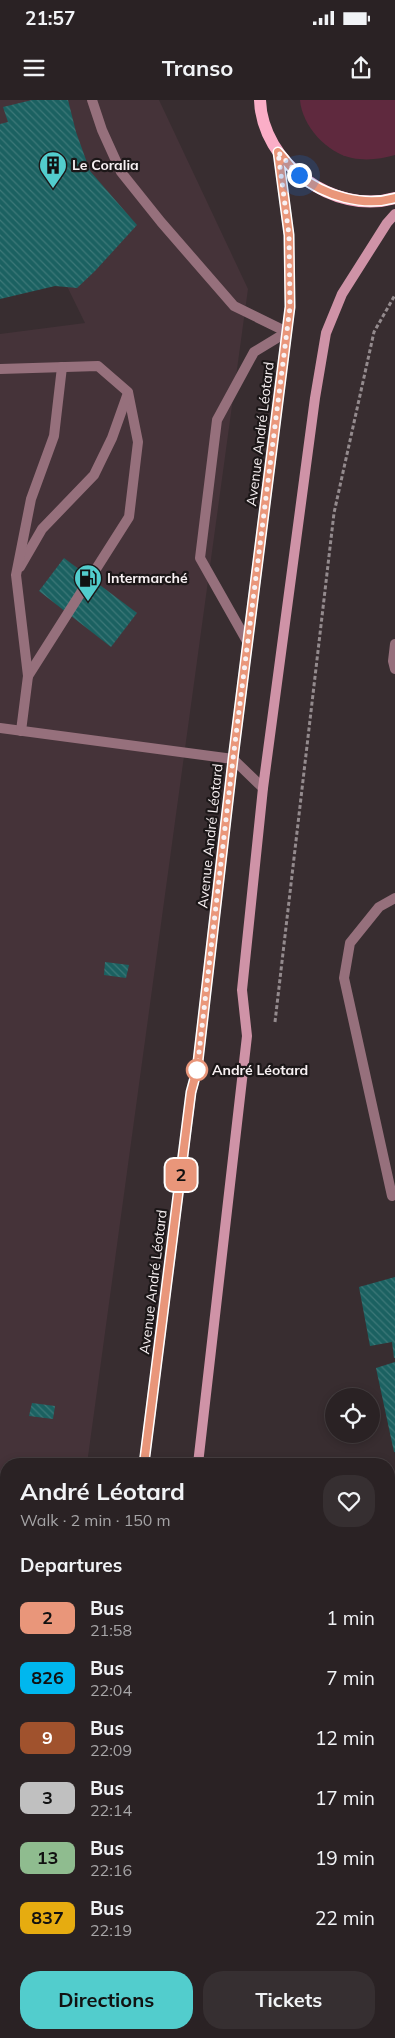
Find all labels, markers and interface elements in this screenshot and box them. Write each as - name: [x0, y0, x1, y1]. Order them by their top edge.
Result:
- text: 21:57: [25, 6, 75, 30]
- icon: menu: [20, 54, 48, 82]
- text: Transo: [162, 54, 233, 82]
- icon: share: [347, 54, 375, 82]
- building icon: Le Coralia: [38, 150, 68, 189]
- place label: Le Coralia: [72, 156, 139, 174]
- your location: [287, 163, 312, 188]
- street label: Avenue André Léotard: [242, 361, 278, 507]
- fuel station icon: Intermarché: [73, 563, 103, 602]
- place label: Intermarché: [107, 569, 188, 587]
- street label: Avenue André Léotard: [193, 763, 227, 909]
- marker: André Léotard: [186, 1059, 208, 1081]
- place label: André Léotard: [212, 1061, 308, 1079]
- line badge: 2: [165, 1159, 197, 1191]
- text: 2: [176, 1163, 186, 1186]
- street label: Avenue André Léotard: [135, 1209, 171, 1355]
- map controls: [325, 1388, 380, 1443]
- button: locate: [325, 1388, 380, 1443]
- button: heart: [323, 1475, 375, 1527]
- text: André Léotard: [20, 1476, 185, 1506]
- text: Walk · 2 min · 150 m: [20, 1510, 171, 1530]
- text: Departures: [20, 1553, 122, 1577]
- text: Bus: [90, 1596, 124, 1620]
- text: 2: [42, 1606, 53, 1629]
- text: 1 min: [326, 1606, 375, 1630]
- text: 21:58: [90, 1620, 132, 1640]
- text: Bus: [90, 1656, 124, 1680]
- text: 826: [31, 1666, 64, 1689]
- text: 7 min: [326, 1666, 375, 1690]
- text: 22:04: [90, 1680, 132, 1700]
- text: Bus: [90, 1716, 124, 1740]
- text: 9: [42, 1726, 53, 1749]
- text: 12 min: [315, 1726, 375, 1750]
- text: 22:09: [90, 1740, 132, 1760]
- text: Bus: [90, 1776, 124, 1800]
- text: 3: [42, 1786, 53, 1809]
- text: 17 min: [315, 1786, 375, 1810]
- text: 22:14: [90, 1800, 132, 1820]
- text: Bus: [90, 1836, 124, 1860]
- text: 13: [37, 1846, 58, 1869]
- text: 19 min: [315, 1846, 375, 1870]
- text: 22:16: [90, 1860, 132, 1880]
- text: Bus: [90, 1896, 124, 1920]
- text: 837: [31, 1906, 64, 1929]
- text: 22 min: [315, 1906, 375, 1930]
- text: 22:19: [90, 1920, 132, 1940]
- button: Directions: [20, 1971, 193, 2029]
- button: Tickets: [203, 1971, 375, 2029]

